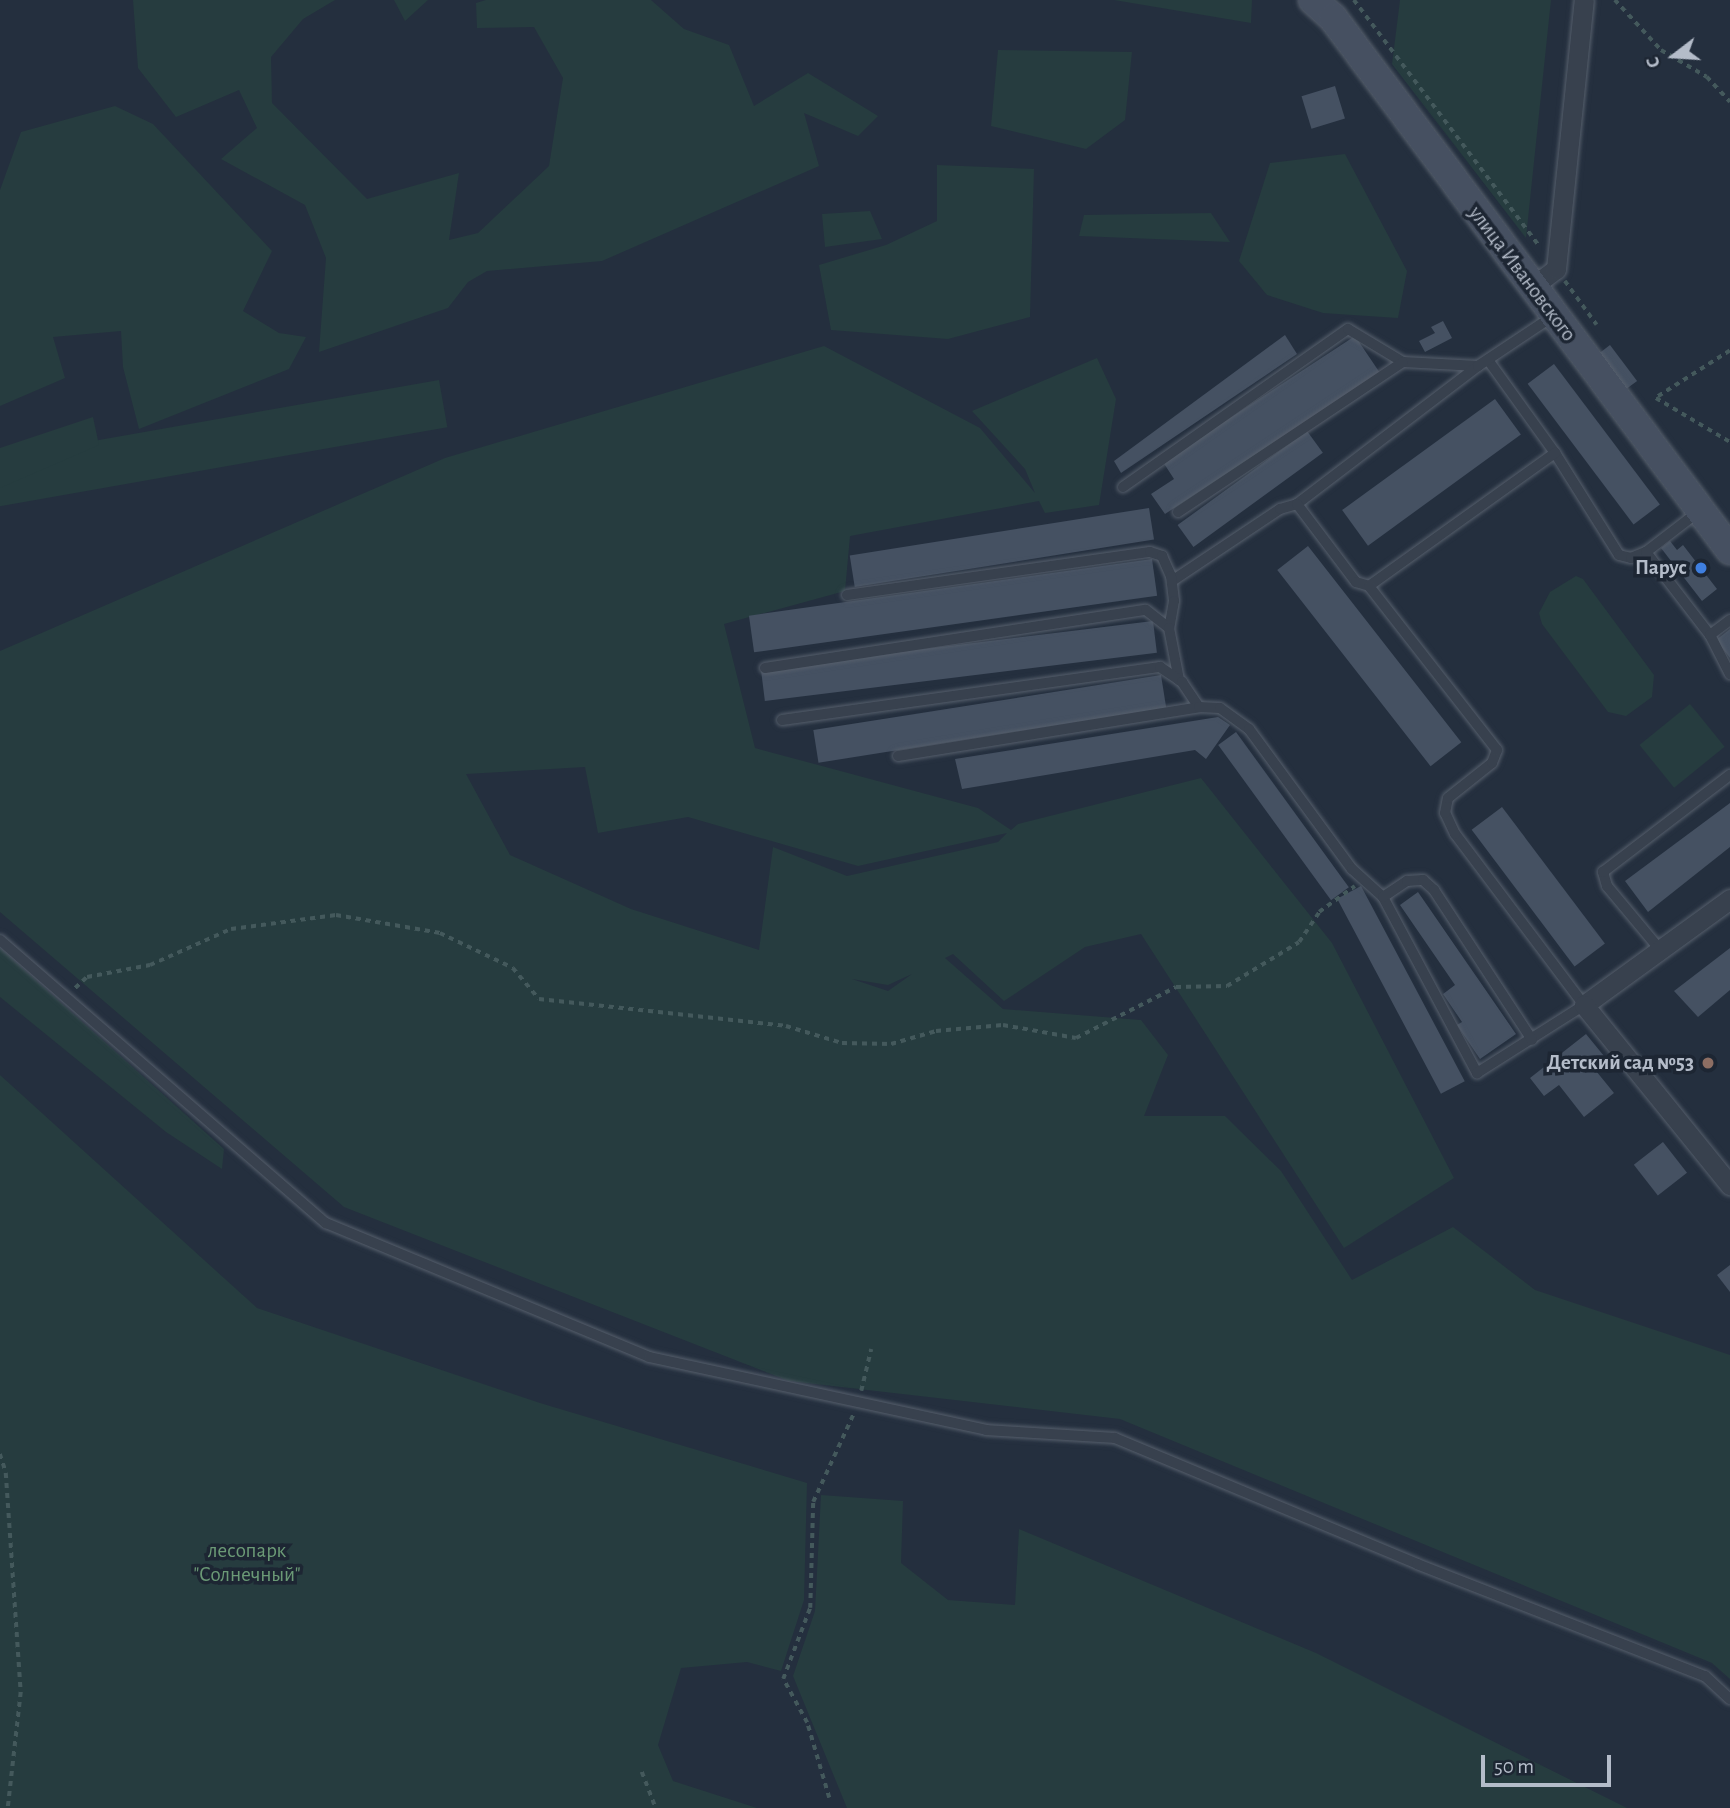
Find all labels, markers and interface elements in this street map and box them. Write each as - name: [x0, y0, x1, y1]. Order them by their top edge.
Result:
- north arrow: [1639, 21, 1709, 91]
- text: С: [1643, 54, 1664, 70]
- street label: улица Ивановского: [1463, 201, 1581, 347]
- place label: Парус: [1635, 555, 1687, 581]
- marker: Парус: [1693, 560, 1709, 576]
- place label: Детский сад №53: [1547, 1050, 1694, 1076]
- marker: Детский сад №53: [1700, 1055, 1716, 1071]
- park label: лесопарк "Солнечный": [193, 1538, 301, 1588]
- scale bar: [1485, 1742, 1614, 1786]
- text: 50 m: [1494, 1756, 1534, 1777]

